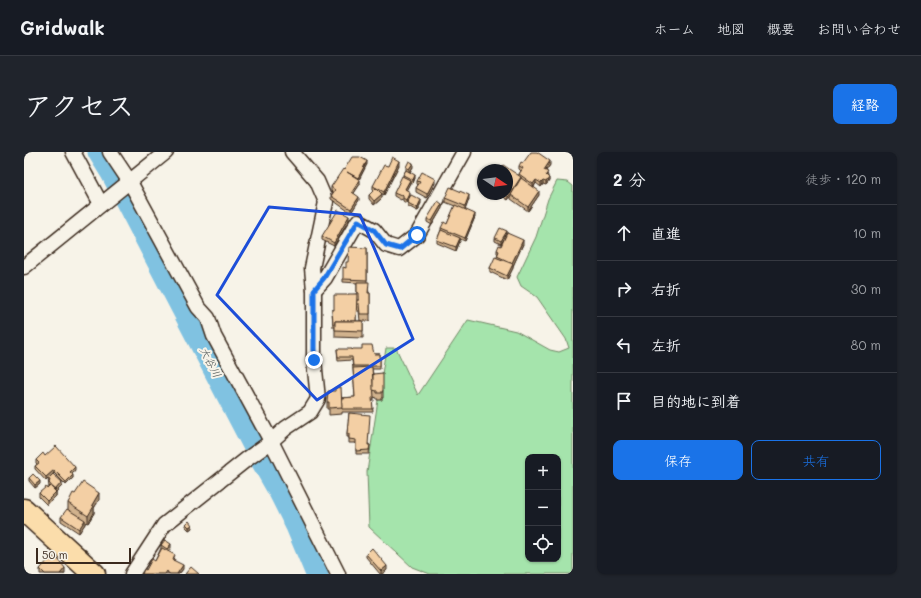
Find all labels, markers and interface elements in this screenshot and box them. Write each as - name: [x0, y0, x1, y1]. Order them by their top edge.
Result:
- text: Gridwalk: [20, 15, 105, 40]
- text: ホーム: [654, 19, 695, 38]
- text: 地図: [717, 19, 745, 38]
- text: 概要: [767, 19, 795, 38]
- text: お問い合わせ: [817, 19, 901, 38]
- button: 経路: [833, 84, 897, 124]
- text: アクセス: [24, 87, 134, 123]
- north arrow: [477, 164, 513, 200]
- text: 2 分: [613, 168, 646, 190]
- text: 徒歩 · 120 m: [805, 170, 881, 187]
- icon: ahead: [613, 222, 635, 244]
- text: 直進: [651, 223, 681, 243]
- text: 10 m: [853, 224, 881, 241]
- route start: [408, 226, 426, 244]
- icon: right: [613, 278, 635, 300]
- text: 右折: [651, 279, 681, 299]
- text: 30 m: [851, 280, 881, 297]
- icon: left: [613, 334, 635, 356]
- text: 左折: [651, 335, 681, 355]
- text: 80 m: [851, 336, 881, 353]
- water label: 大谷川: [197, 344, 225, 380]
- route end: [305, 351, 323, 369]
- icon: arrive: [613, 390, 635, 412]
- text: 目的地に到着: [651, 391, 741, 411]
- button: 保存: [613, 440, 743, 480]
- button: 共有: [751, 440, 881, 480]
- map controls: [525, 454, 561, 562]
- button: +: [525, 454, 561, 490]
- button: −: [525, 490, 561, 526]
- button: locate: [525, 526, 561, 562]
- scale bar: [36, 546, 131, 565]
- text: 50 m: [42, 547, 68, 562]

